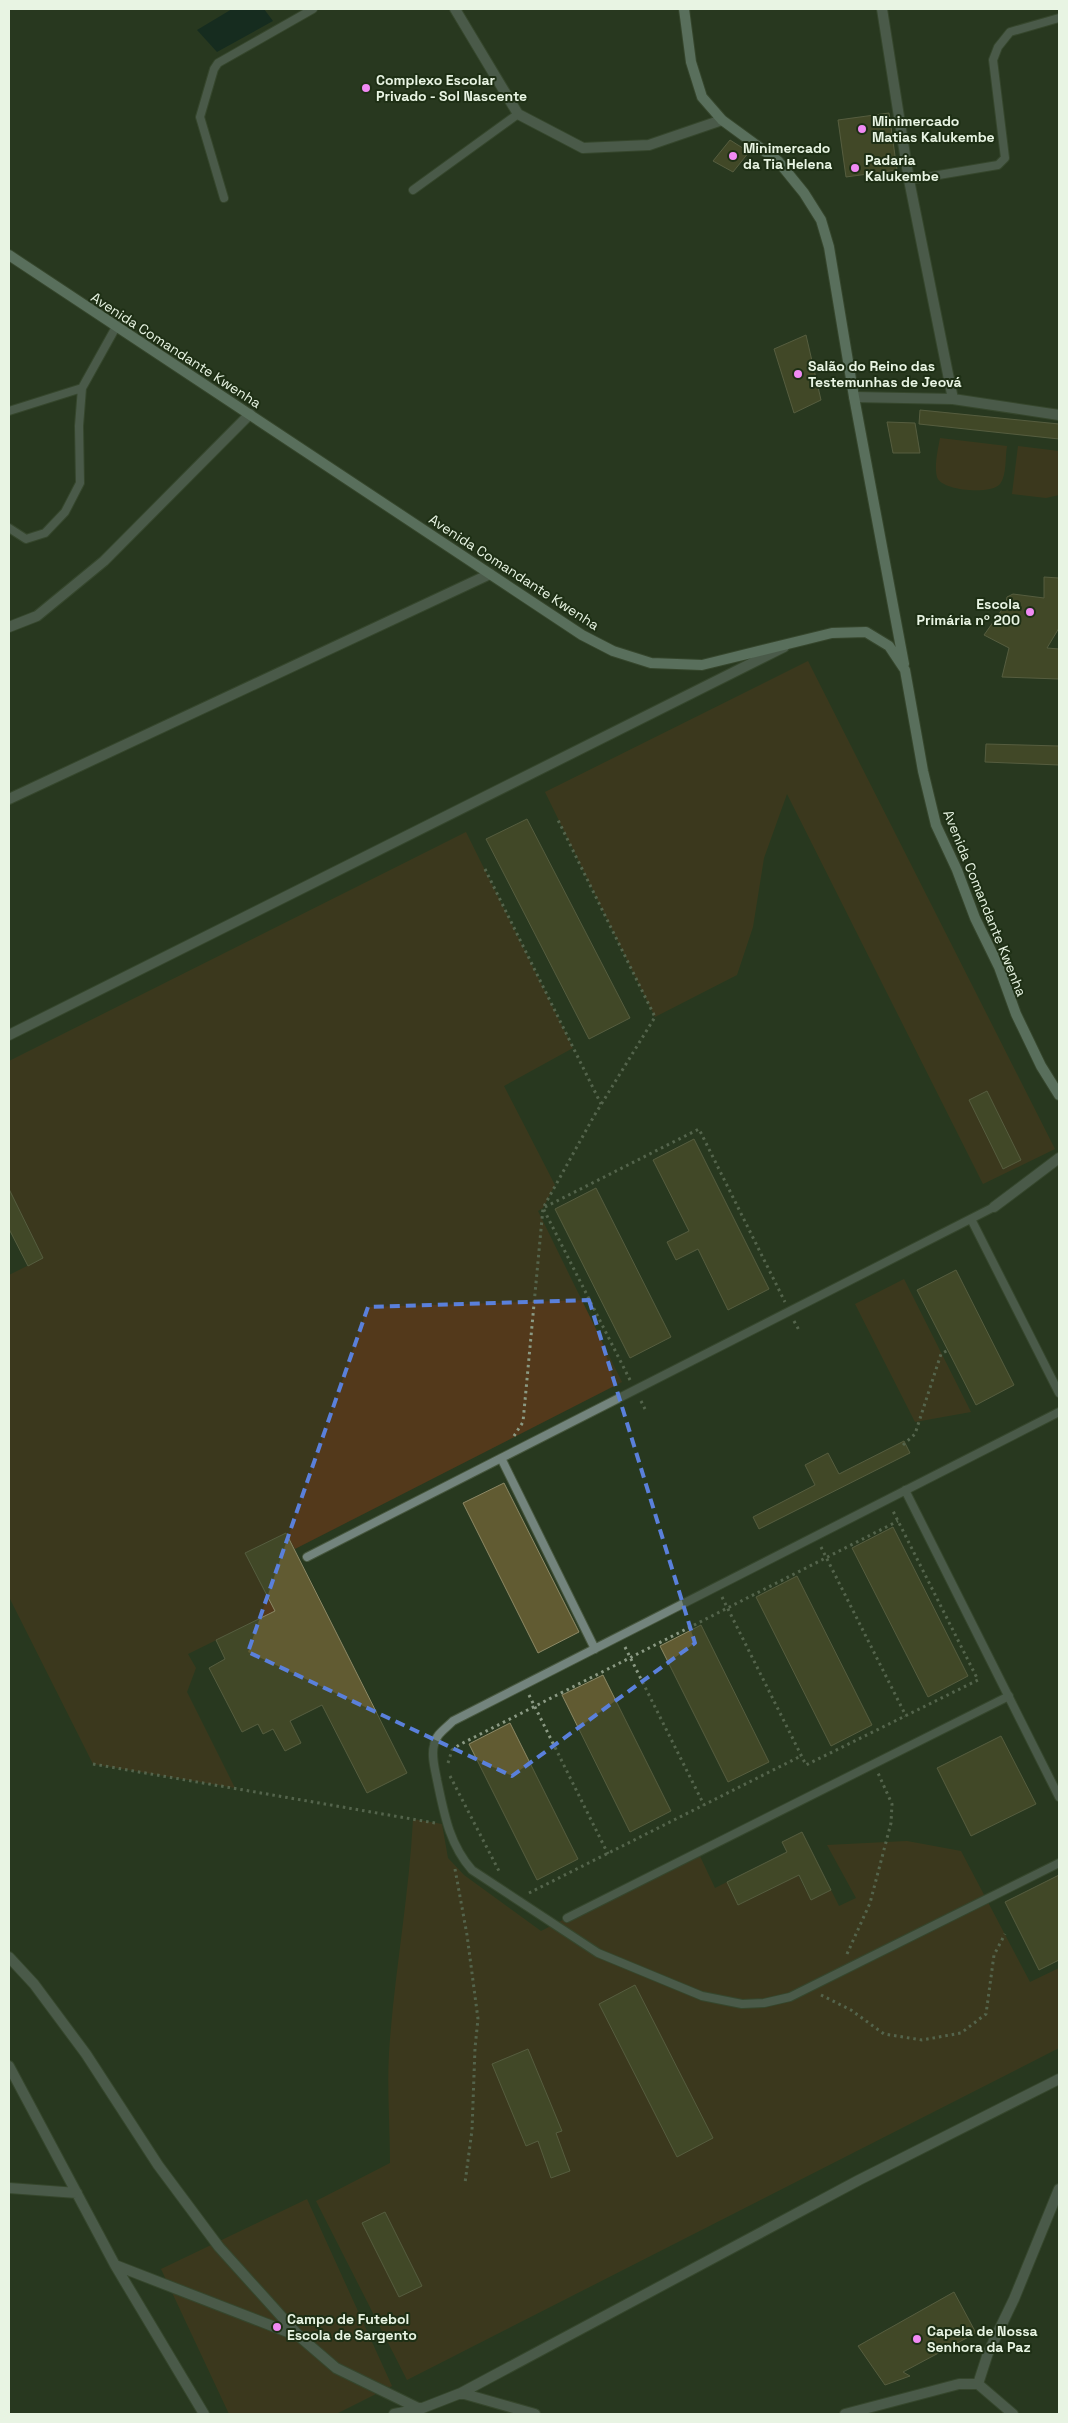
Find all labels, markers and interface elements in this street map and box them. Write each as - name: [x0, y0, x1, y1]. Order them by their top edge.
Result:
- place label: Complexo Escolar Privado - Sol Nascente: [376, 71, 527, 105]
- marker: Complexo Escolar Privado - Sol Nascente: [360, 82, 372, 94]
- place label: Minimercado Matias Kalukembe: [872, 112, 995, 146]
- marker: Minimercado Matias Kalukembe: [856, 123, 868, 135]
- place label: Minimercado da Tia Helena: [743, 139, 832, 173]
- marker: Minimercado da Tia Helena: [727, 150, 739, 162]
- place label: Padaria Kalukembe: [865, 151, 939, 185]
- marker: Padaria Kalukembe: [849, 162, 861, 174]
- street label: Avenida Comandante Kwenha: [87, 288, 265, 412]
- place label: Salão do Reino das Testemunhas de Jeová: [808, 357, 962, 391]
- marker: Salão do Reino das Testemunhas de Jeová: [792, 368, 804, 380]
- street label: Avenida Comandante Kwenha: [425, 510, 603, 634]
- place label: Escola Primária nº 200: [917, 595, 1020, 629]
- marker: Escola Primária nº 200: [1024, 606, 1036, 618]
- street label: Avenida Comandante Kwenha: [939, 807, 1031, 999]
- place label: Campo de Futebol Escola de Sargento: [287, 2310, 417, 2344]
- marker: Campo de Futebol Escola de Sargento: [271, 2321, 283, 2333]
- place label: Capela de Nossa Senhora da Paz: [927, 2322, 1038, 2356]
- marker: Capela de Nossa Senhora da Paz: [911, 2333, 923, 2345]

